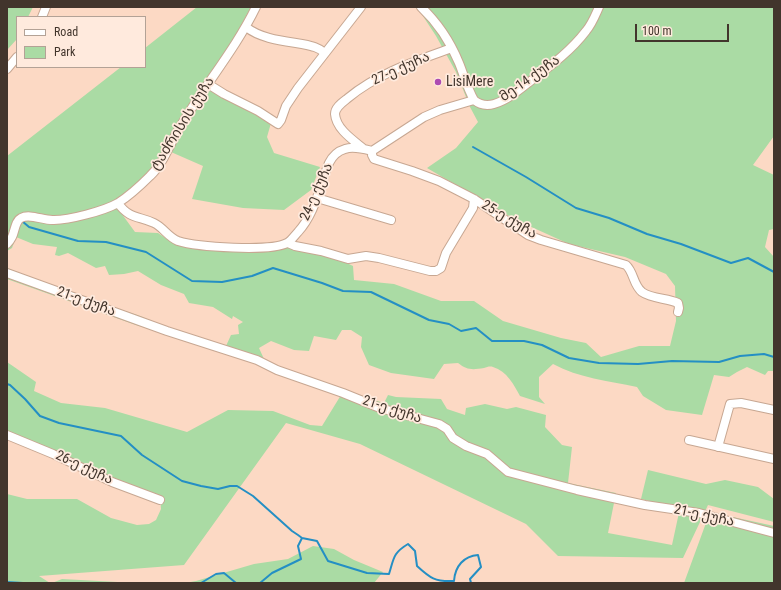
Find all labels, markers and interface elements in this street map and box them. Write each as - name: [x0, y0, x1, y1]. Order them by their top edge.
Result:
- legend: [16, 16, 146, 68]
- scale bar: [637, 16, 731, 42]
- text: 100 m: [642, 24, 672, 38]
- text: Road: [54, 25, 78, 39]
- text: Park: [54, 45, 75, 59]
- street label: 27-ე ქუჩა: [370, 49, 432, 89]
- street label: მე-14 ქუჩა: [497, 52, 563, 106]
- street label: ტაძრისის ქუჩა: [148, 74, 218, 174]
- place label: LisiMere: [446, 74, 493, 90]
- marker: LisiMere: [433, 77, 443, 87]
- street label: 24-ე ქუჩა: [297, 161, 337, 223]
- street label: 25-ე ქუჩა: [478, 197, 540, 243]
- street label: 21-ე ქუჩა: [54, 284, 118, 320]
- street label: 21-ე ქუჩა: [360, 393, 424, 427]
- street label: 26-ე ქუჩა: [53, 447, 115, 489]
- street label: 21-ე ქუჩა: [672, 501, 736, 531]

